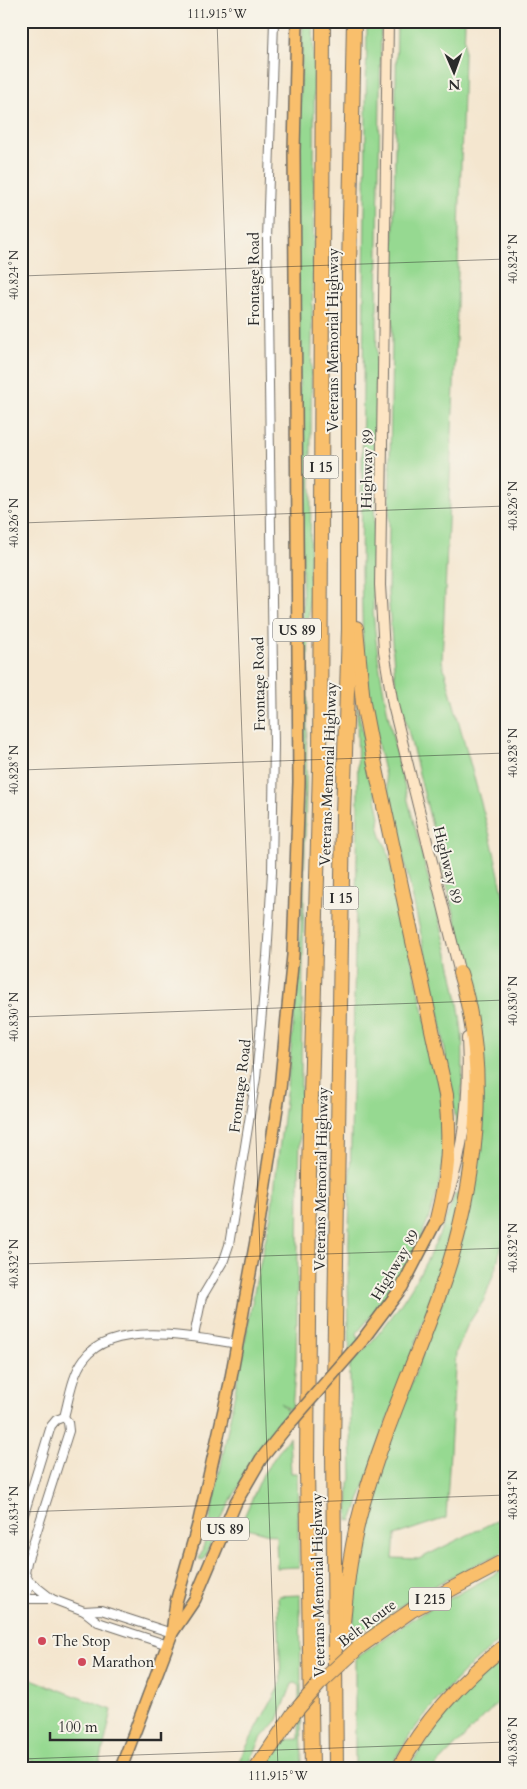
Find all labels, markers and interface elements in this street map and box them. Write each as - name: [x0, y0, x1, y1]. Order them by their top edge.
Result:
- text: 111.915°W: [187, 6, 247, 22]
- north arrow: [430, 48, 480, 98]
- text: N: [448, 75, 461, 94]
- street label: Frontage Road: [244, 232, 264, 326]
- text: 40.824°N: [505, 233, 521, 284]
- street label: Veterans Memorial Highway: [323, 248, 343, 432]
- text: 40.824°N: [6, 249, 22, 300]
- street label: Highway 89: [356, 429, 378, 509]
- road number: I 15: [304, 456, 338, 478]
- text: 40.826°N: [505, 480, 521, 531]
- text: 40.826°N: [6, 497, 22, 548]
- road number: US 89: [273, 618, 321, 642]
- street label: Frontage Road: [248, 637, 270, 731]
- street label: Veterans Memorial Highway: [315, 681, 341, 867]
- text: 40.828°N: [505, 727, 521, 778]
- text: 40.828°N: [6, 744, 22, 795]
- street label: Highway 89: [429, 824, 467, 906]
- road number: I 15: [324, 886, 358, 910]
- text: 40.830°N: [505, 975, 521, 1026]
- text: 40.830°N: [6, 991, 22, 1042]
- street label: Frontage Road: [224, 1038, 256, 1134]
- street label: Veterans Memorial Highway: [309, 1087, 333, 1271]
- text: 40.832°N: [505, 1222, 521, 1273]
- street label: Highway 89: [366, 1226, 424, 1304]
- text: 40.832°N: [6, 1238, 22, 1289]
- text: 40.834°N: [505, 1469, 521, 1520]
- text: 40.834°N: [6, 1485, 22, 1536]
- street label: Veterans Memorial Highway: [306, 1493, 330, 1677]
- road number: US 89: [201, 1518, 249, 1540]
- road number: I 215: [409, 1588, 451, 1610]
- street label: Belt Route: [334, 1594, 400, 1651]
- place label: The Stop: [52, 1631, 110, 1651]
- marker: The Stop: [36, 1635, 48, 1647]
- place label: Marathon: [92, 1652, 155, 1672]
- marker: Marathon: [76, 1656, 88, 1668]
- scale bar: [50, 1709, 161, 1741]
- text: 40.836°N: [505, 1716, 521, 1767]
- text: 100 m: [58, 1717, 98, 1737]
- text: 111.915°W: [248, 1768, 308, 1784]

